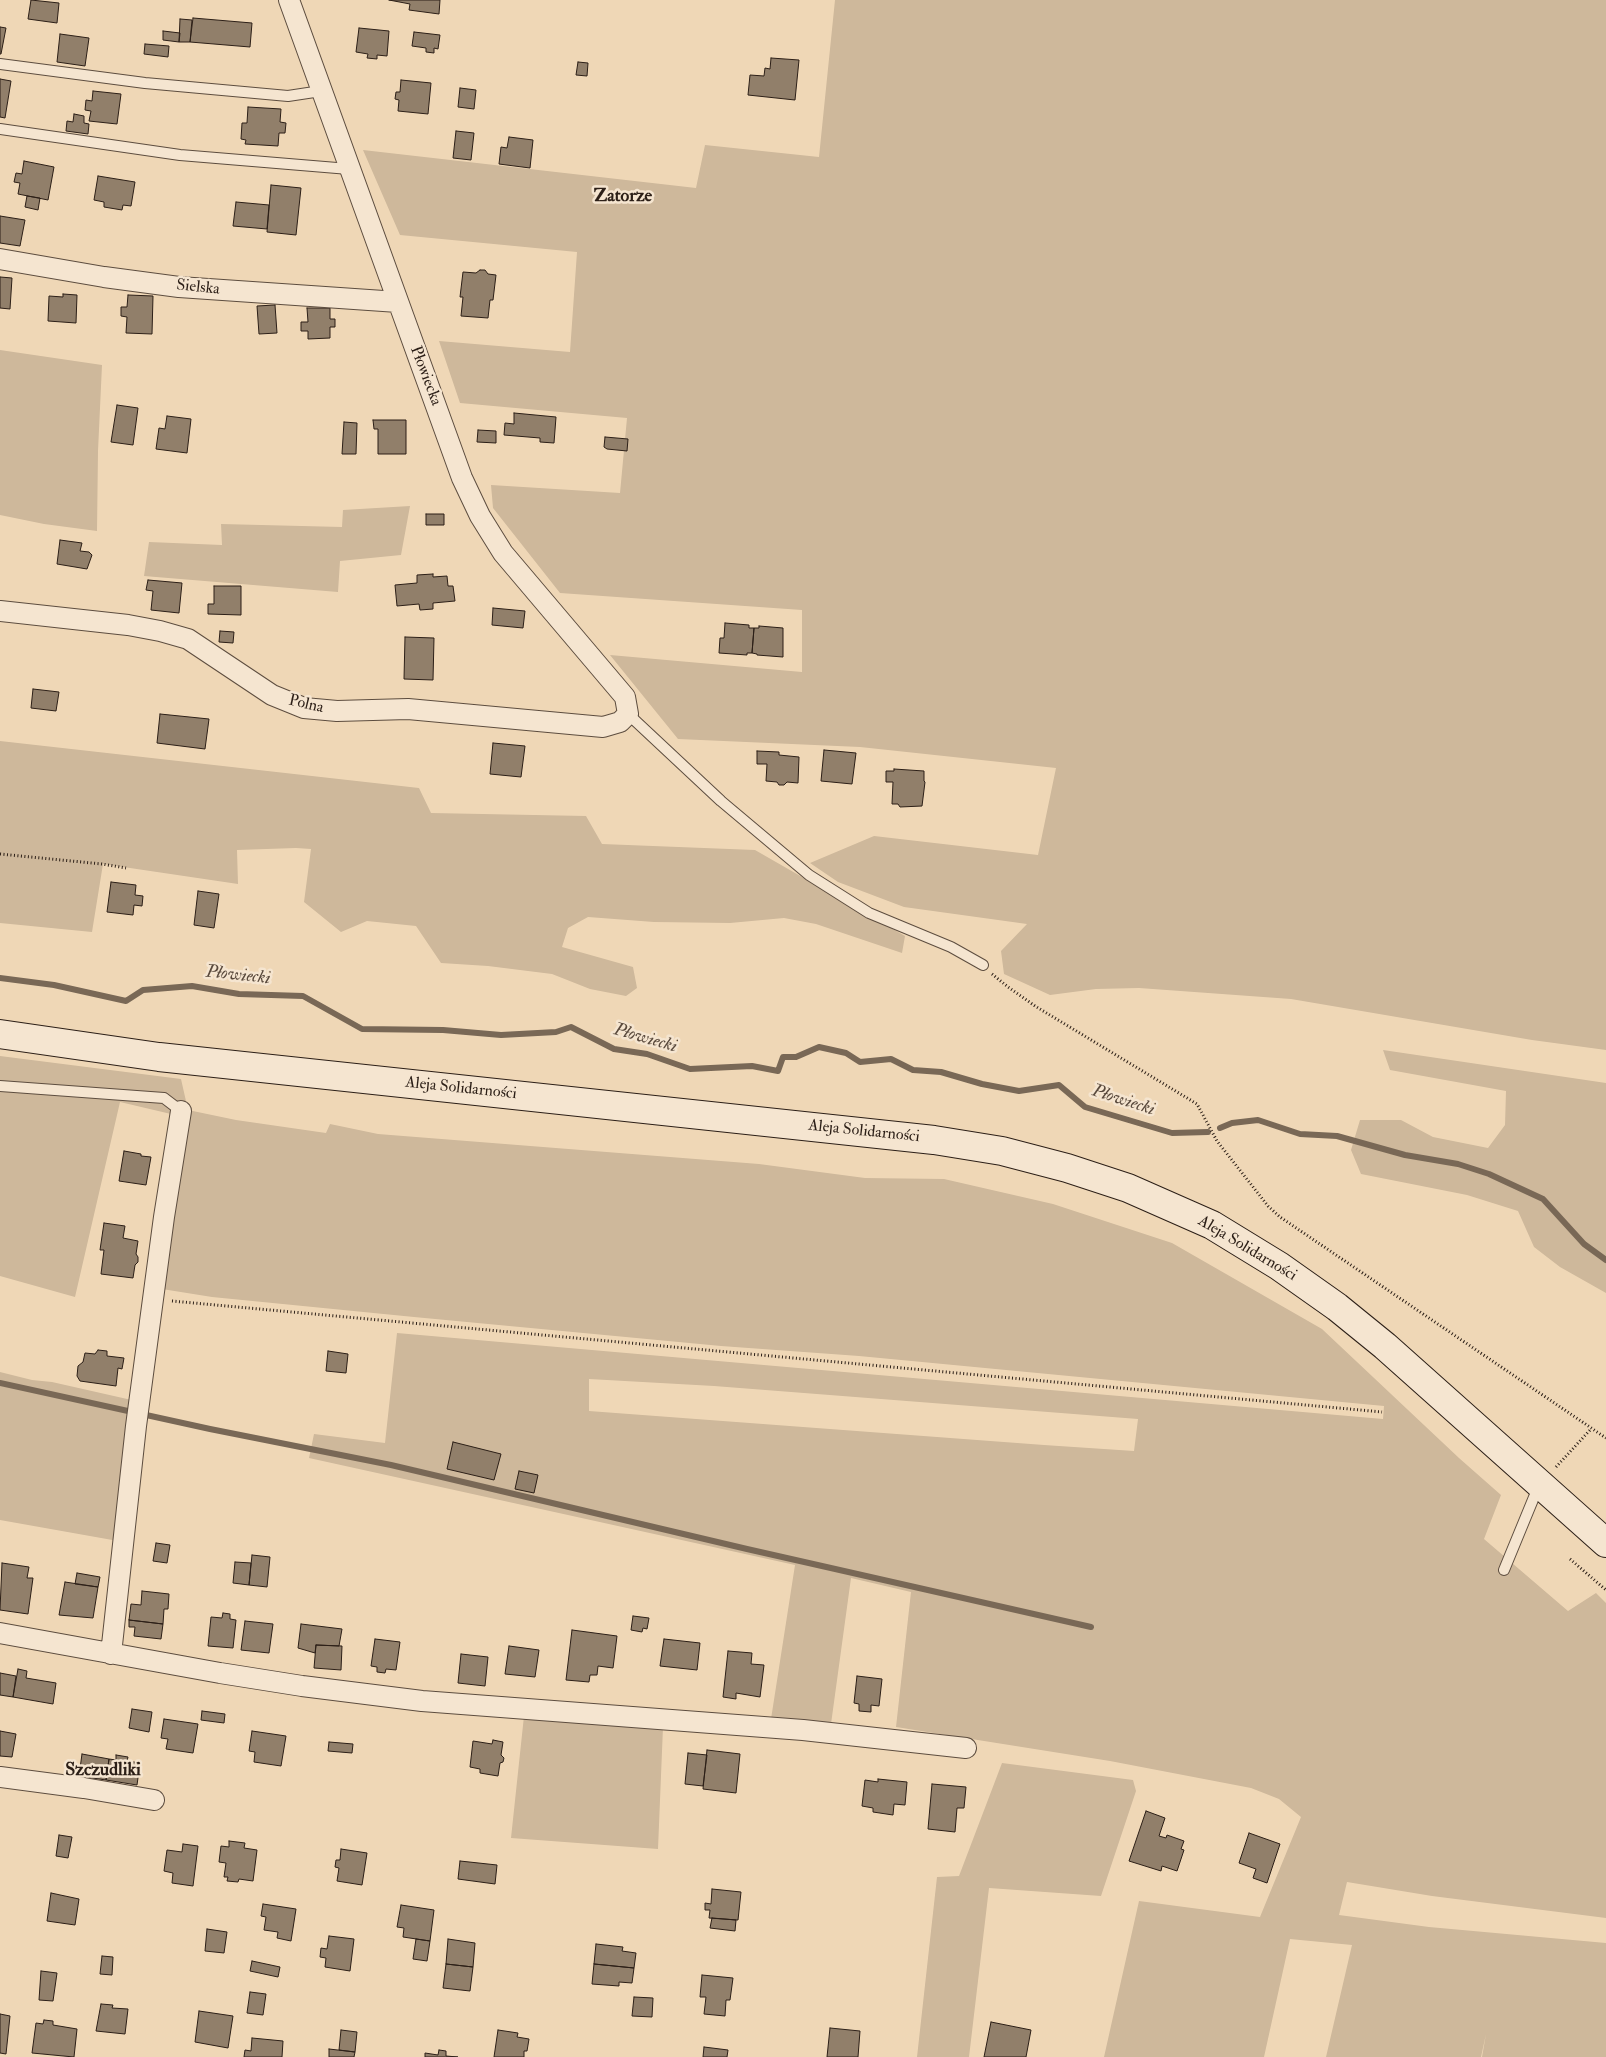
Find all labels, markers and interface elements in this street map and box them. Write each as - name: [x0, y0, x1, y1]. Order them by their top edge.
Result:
- district label: Zatorze: [594, 186, 652, 208]
- street label: Sielska: [175, 276, 221, 300]
- street label: Płowiecka: [405, 343, 445, 409]
- street label: Polna: [287, 692, 325, 718]
- water label: Płowiecki: [205, 962, 271, 990]
- water label: Płowiecki: [611, 1020, 679, 1058]
- street label: Aleja Solidarności: [404, 1074, 518, 1104]
- water label: Płowiecki: [1089, 1081, 1157, 1121]
- street label: Aleja Solidarności: [807, 1117, 921, 1147]
- street label: Aleja Solidarności: [1194, 1212, 1300, 1286]
- district label: Szczudliki: [65, 1760, 141, 1782]

